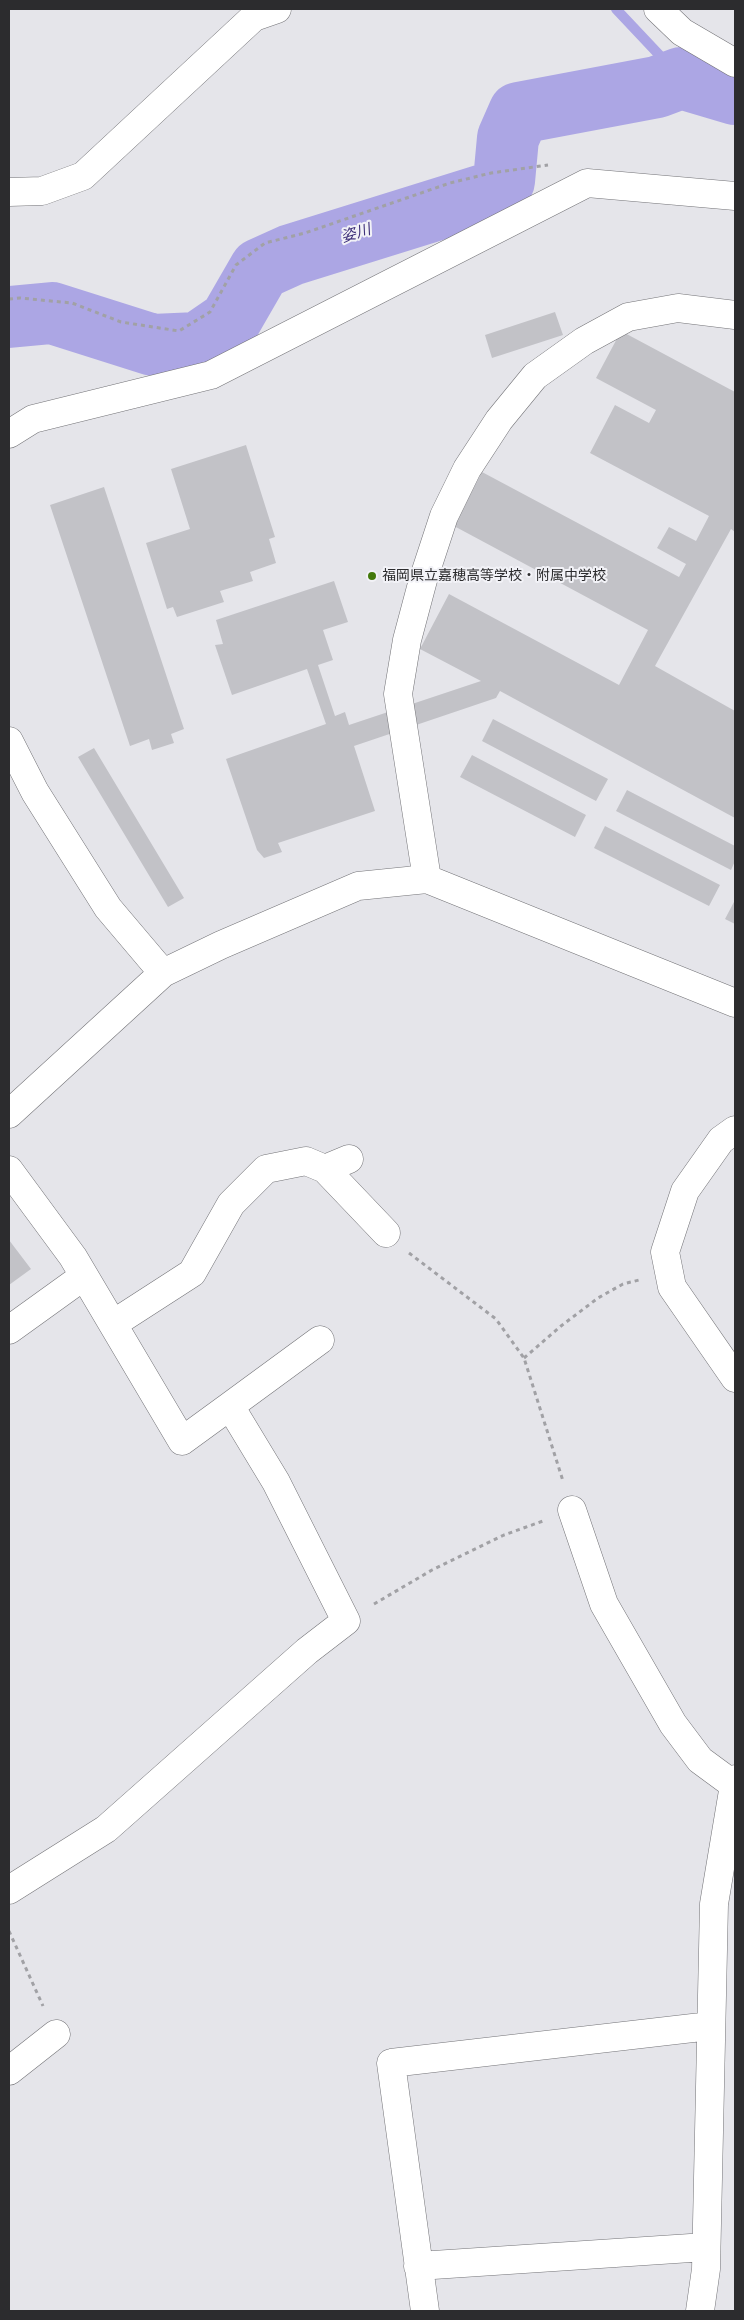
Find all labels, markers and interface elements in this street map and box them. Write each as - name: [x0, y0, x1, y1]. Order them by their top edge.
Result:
- water label: 姿川: [339, 221, 373, 247]
- place label: 福岡県立嘉穂高等学校・附属中学校: [382, 568, 606, 584]
- marker: 福岡県立嘉穂高等学校・附属中学校: [366, 570, 378, 582]

